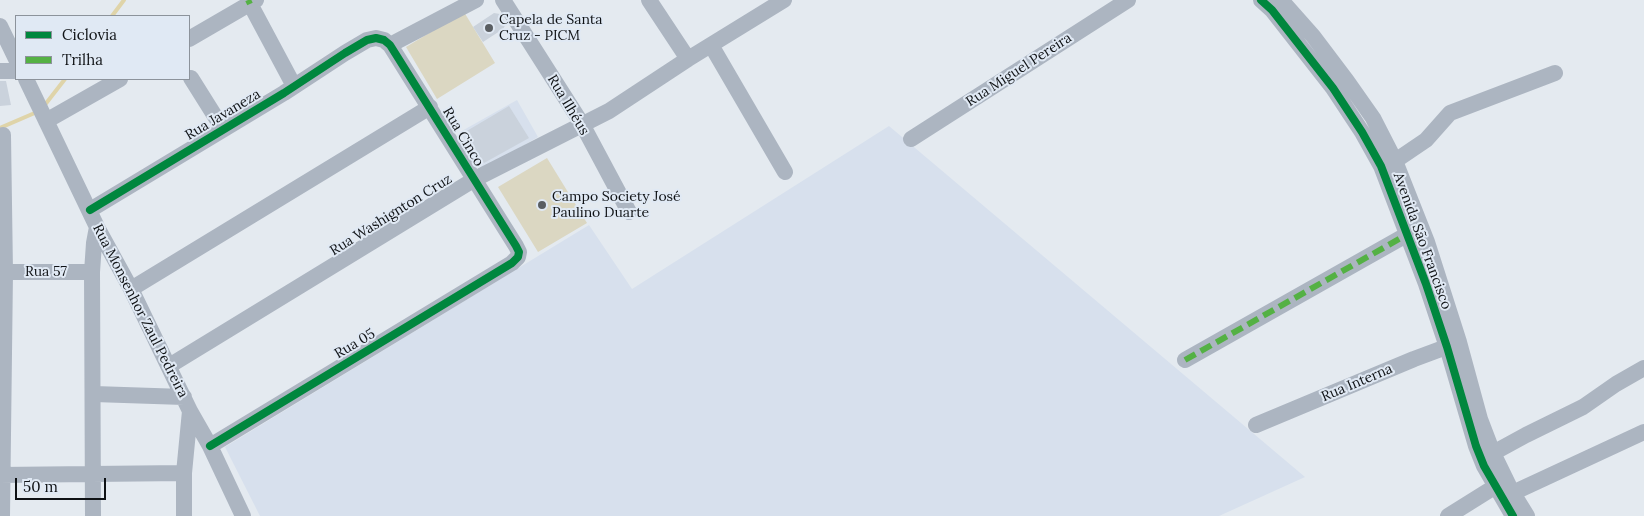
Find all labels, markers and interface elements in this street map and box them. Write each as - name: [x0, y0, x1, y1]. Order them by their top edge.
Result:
- place label: Capela de Santa Cruz - PICM: [499, 12, 602, 44]
- legend: [15, 15, 190, 80]
- marker: Capela de Santa Cruz - PICM: [483, 22, 495, 34]
- text: Ciclovia: [62, 25, 117, 44]
- street label: Rua Miguel Pereira: [963, 30, 1075, 110]
- text: Trilha: [62, 50, 103, 69]
- street label: Rua Ilhéus: [543, 72, 593, 138]
- street label: Rua Javaneza: [182, 86, 264, 144]
- street label: Rua Cinco: [439, 104, 487, 170]
- street label: Avenida São Francisco: [1389, 170, 1455, 312]
- street label: Rua Washignton Cruz: [327, 171, 455, 259]
- place label: Campo Society José Paulino Duarte: [552, 189, 681, 222]
- marker: Campo Society José Paulino Duarte: [536, 199, 548, 211]
- street label: Rua Monsenhor Zaul Pedreira: [89, 221, 191, 401]
- street label: Rua 57: [25, 264, 67, 280]
- street label: Rua 05: [332, 325, 378, 363]
- street label: Rua Interna: [1319, 360, 1395, 406]
- scale bar: [18, 468, 109, 500]
- text: 50 m: [23, 477, 58, 496]

